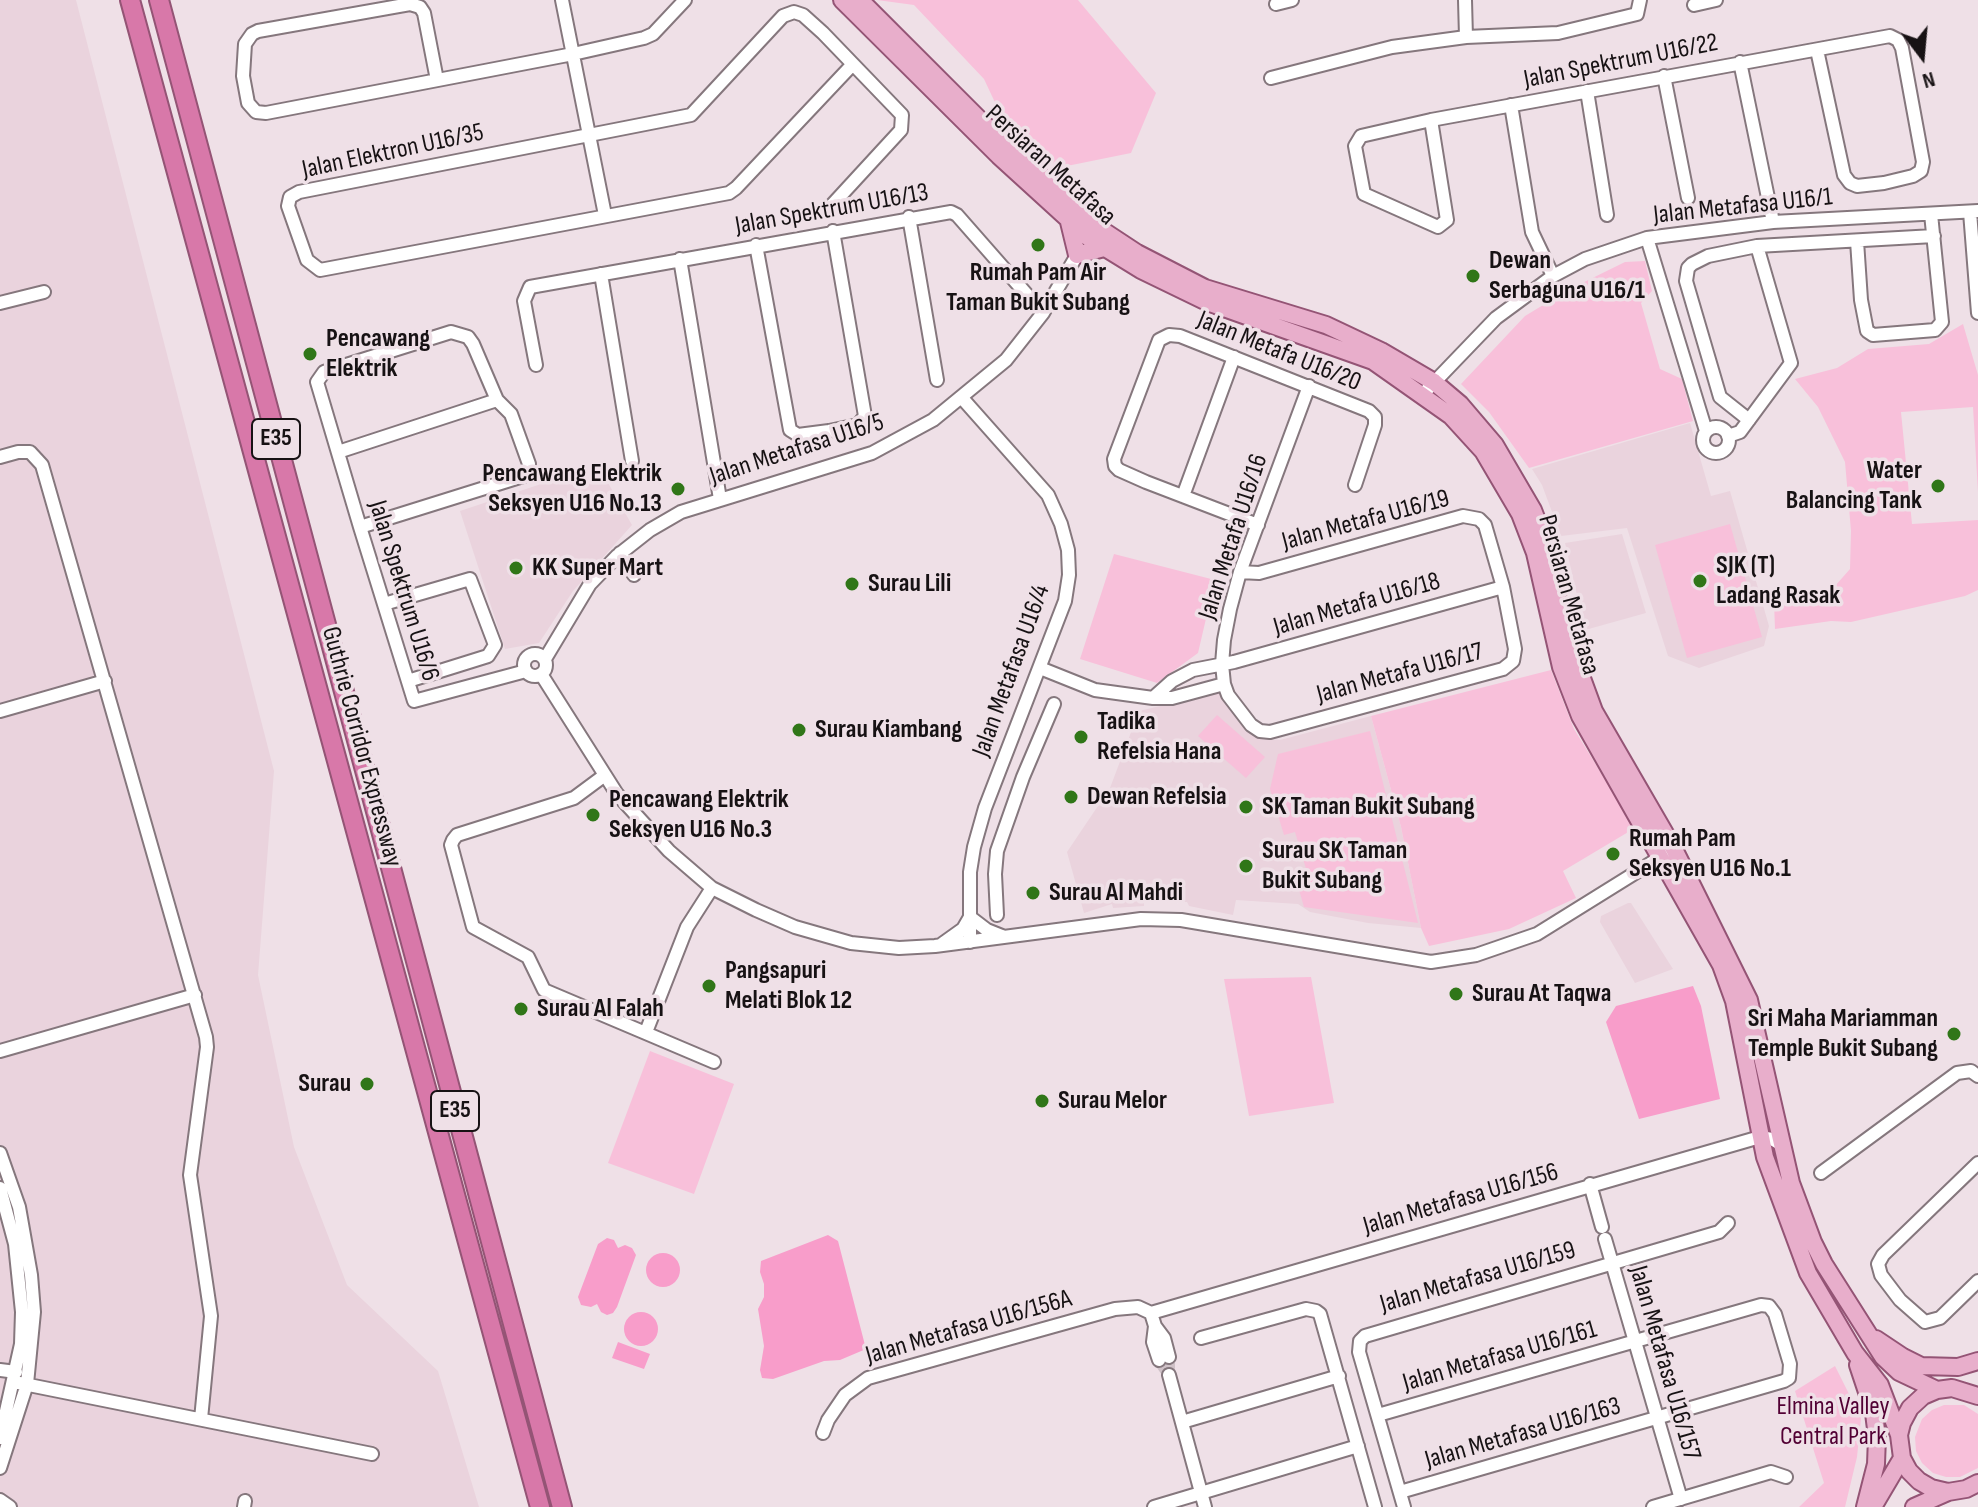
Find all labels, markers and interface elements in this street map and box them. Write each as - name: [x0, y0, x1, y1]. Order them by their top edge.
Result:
- north arrow: [1882, 16, 1962, 96]
- street label: Jalan Spektrum U16/22: [1521, 28, 1721, 96]
- text: N: [1919, 65, 1938, 94]
- street label: Persiaran Metafasa: [978, 99, 1122, 233]
- street label: Jalan Elektron U16/35: [299, 118, 487, 186]
- street label: Jalan Spektrum U16/13: [733, 178, 931, 242]
- street label: Jalan Metafasa U16/1: [1652, 182, 1834, 232]
- marker: Rumah Pam Air Taman Bukit Subang: [1029, 236, 1047, 254]
- place label: Dewan Serbaguna U16/1: [1489, 245, 1645, 306]
- place label: Rumah Pam Air Taman Bukit Subang: [946, 257, 1130, 318]
- marker: Dewan Serbaguna U16/1: [1464, 267, 1482, 285]
- street label: Jalan Metafa U16/20: [1193, 305, 1365, 399]
- place label: Pencawang Elektrik: [326, 323, 430, 384]
- marker: Pencawang Elektrik: [301, 345, 319, 363]
- street label: Jalan Metafasa U16/5: [706, 407, 888, 493]
- road number: E35: [252, 419, 300, 459]
- street label: Jalan Metafa U16/16: [1193, 450, 1275, 624]
- place label: Water Balancing Tank: [1786, 455, 1922, 516]
- place label: Pencawang Elektrik Seksyen U16 No.13: [482, 458, 662, 520]
- marker: Water Balancing Tank: [1929, 477, 1947, 495]
- marker: Pencawang Elektrik Seksyen U16 No.13: [669, 480, 687, 498]
- street label: Jalan Metafa U16/19: [1279, 484, 1453, 558]
- street label: Jalan Spektrum U16/6: [361, 497, 445, 685]
- street label: Persiaran Metafasa: [1530, 511, 1606, 679]
- place label: SJK (T) Ladang Rasak: [1716, 550, 1840, 612]
- place label: KK Super Mart: [532, 552, 663, 584]
- marker: KK Super Mart: [507, 559, 525, 577]
- street label: Jalan Metafa U16/18: [1270, 566, 1444, 644]
- place label: Surau Lili: [868, 568, 951, 600]
- marker: SJK (T) Ladang Rasak: [1691, 572, 1709, 590]
- marker: Surau Lili: [843, 575, 861, 593]
- street label: Jalan Metafasa U16/4: [966, 581, 1058, 761]
- street label: Guthrie Corridor Expressway: [314, 624, 408, 870]
- street label: Jalan Metafa U16/17: [1313, 637, 1487, 711]
- place label: Tadika Refelsia Hana: [1097, 706, 1221, 768]
- place label: Surau Kiambang: [815, 714, 962, 746]
- marker: Surau Kiambang: [790, 721, 808, 739]
- marker: Tadika Refelsia Hana: [1072, 728, 1090, 746]
- place label: Dewan Refelsia: [1087, 781, 1227, 813]
- place label: Pencawang Elektrik Seksyen U16 No.3: [609, 784, 789, 846]
- marker: Dewan Refelsia: [1062, 788, 1080, 806]
- place label: SK Taman Bukit Subang: [1262, 791, 1475, 823]
- marker: SK Taman Bukit Subang: [1237, 798, 1255, 816]
- marker: Pencawang Elektrik Seksyen U16 No.3: [584, 806, 602, 824]
- place label: Rumah Pam Seksyen U16 No.1: [1629, 823, 1791, 884]
- place label: Surau SK Taman Bukit Subang: [1262, 835, 1407, 896]
- marker: Rumah Pam Seksyen U16 No.1: [1604, 845, 1622, 863]
- marker: Surau SK Taman Bukit Subang: [1237, 857, 1255, 875]
- place label: Surau Al Mahdi: [1049, 877, 1183, 909]
- marker: Surau Al Mahdi: [1024, 884, 1042, 902]
- place label: Pangsapuri Melati Blok 12: [725, 955, 852, 1016]
- marker: Pangsapuri Melati Blok 12: [700, 977, 718, 995]
- place label: Surau At Taqwa: [1472, 978, 1611, 1010]
- marker: Surau At Taqwa: [1447, 985, 1465, 1003]
- place label: Surau Al Falah: [537, 993, 664, 1025]
- marker: Surau Al Falah: [512, 1000, 530, 1018]
- place label: Sri Maha Mariamman Temple Bukit Subang: [1748, 1003, 1938, 1064]
- marker: Sri Maha Mariamman Temple Bukit Subang: [1945, 1025, 1963, 1043]
- place label: Surau: [298, 1068, 351, 1100]
- marker: Surau: [358, 1075, 376, 1093]
- place label: Surau Melor: [1058, 1085, 1167, 1117]
- road number: E35: [431, 1091, 479, 1131]
- marker: Surau Melor: [1033, 1092, 1051, 1110]
- street label: Jalan Metafasa U16/156: [1360, 1157, 1562, 1243]
- street label: Jalan Metafasa U16/159: [1377, 1235, 1579, 1321]
- street label: Jalan Metafasa U16/157: [1621, 1262, 1707, 1464]
- street label: Jalan Metafasa U16/156A: [862, 1284, 1076, 1372]
- street label: Jalan Metafasa U16/161: [1399, 1314, 1601, 1400]
- street label: Jalan Metafasa U16/163: [1422, 1391, 1624, 1477]
- park label: Elmina Valley Central Park: [1776, 1391, 1890, 1452]

